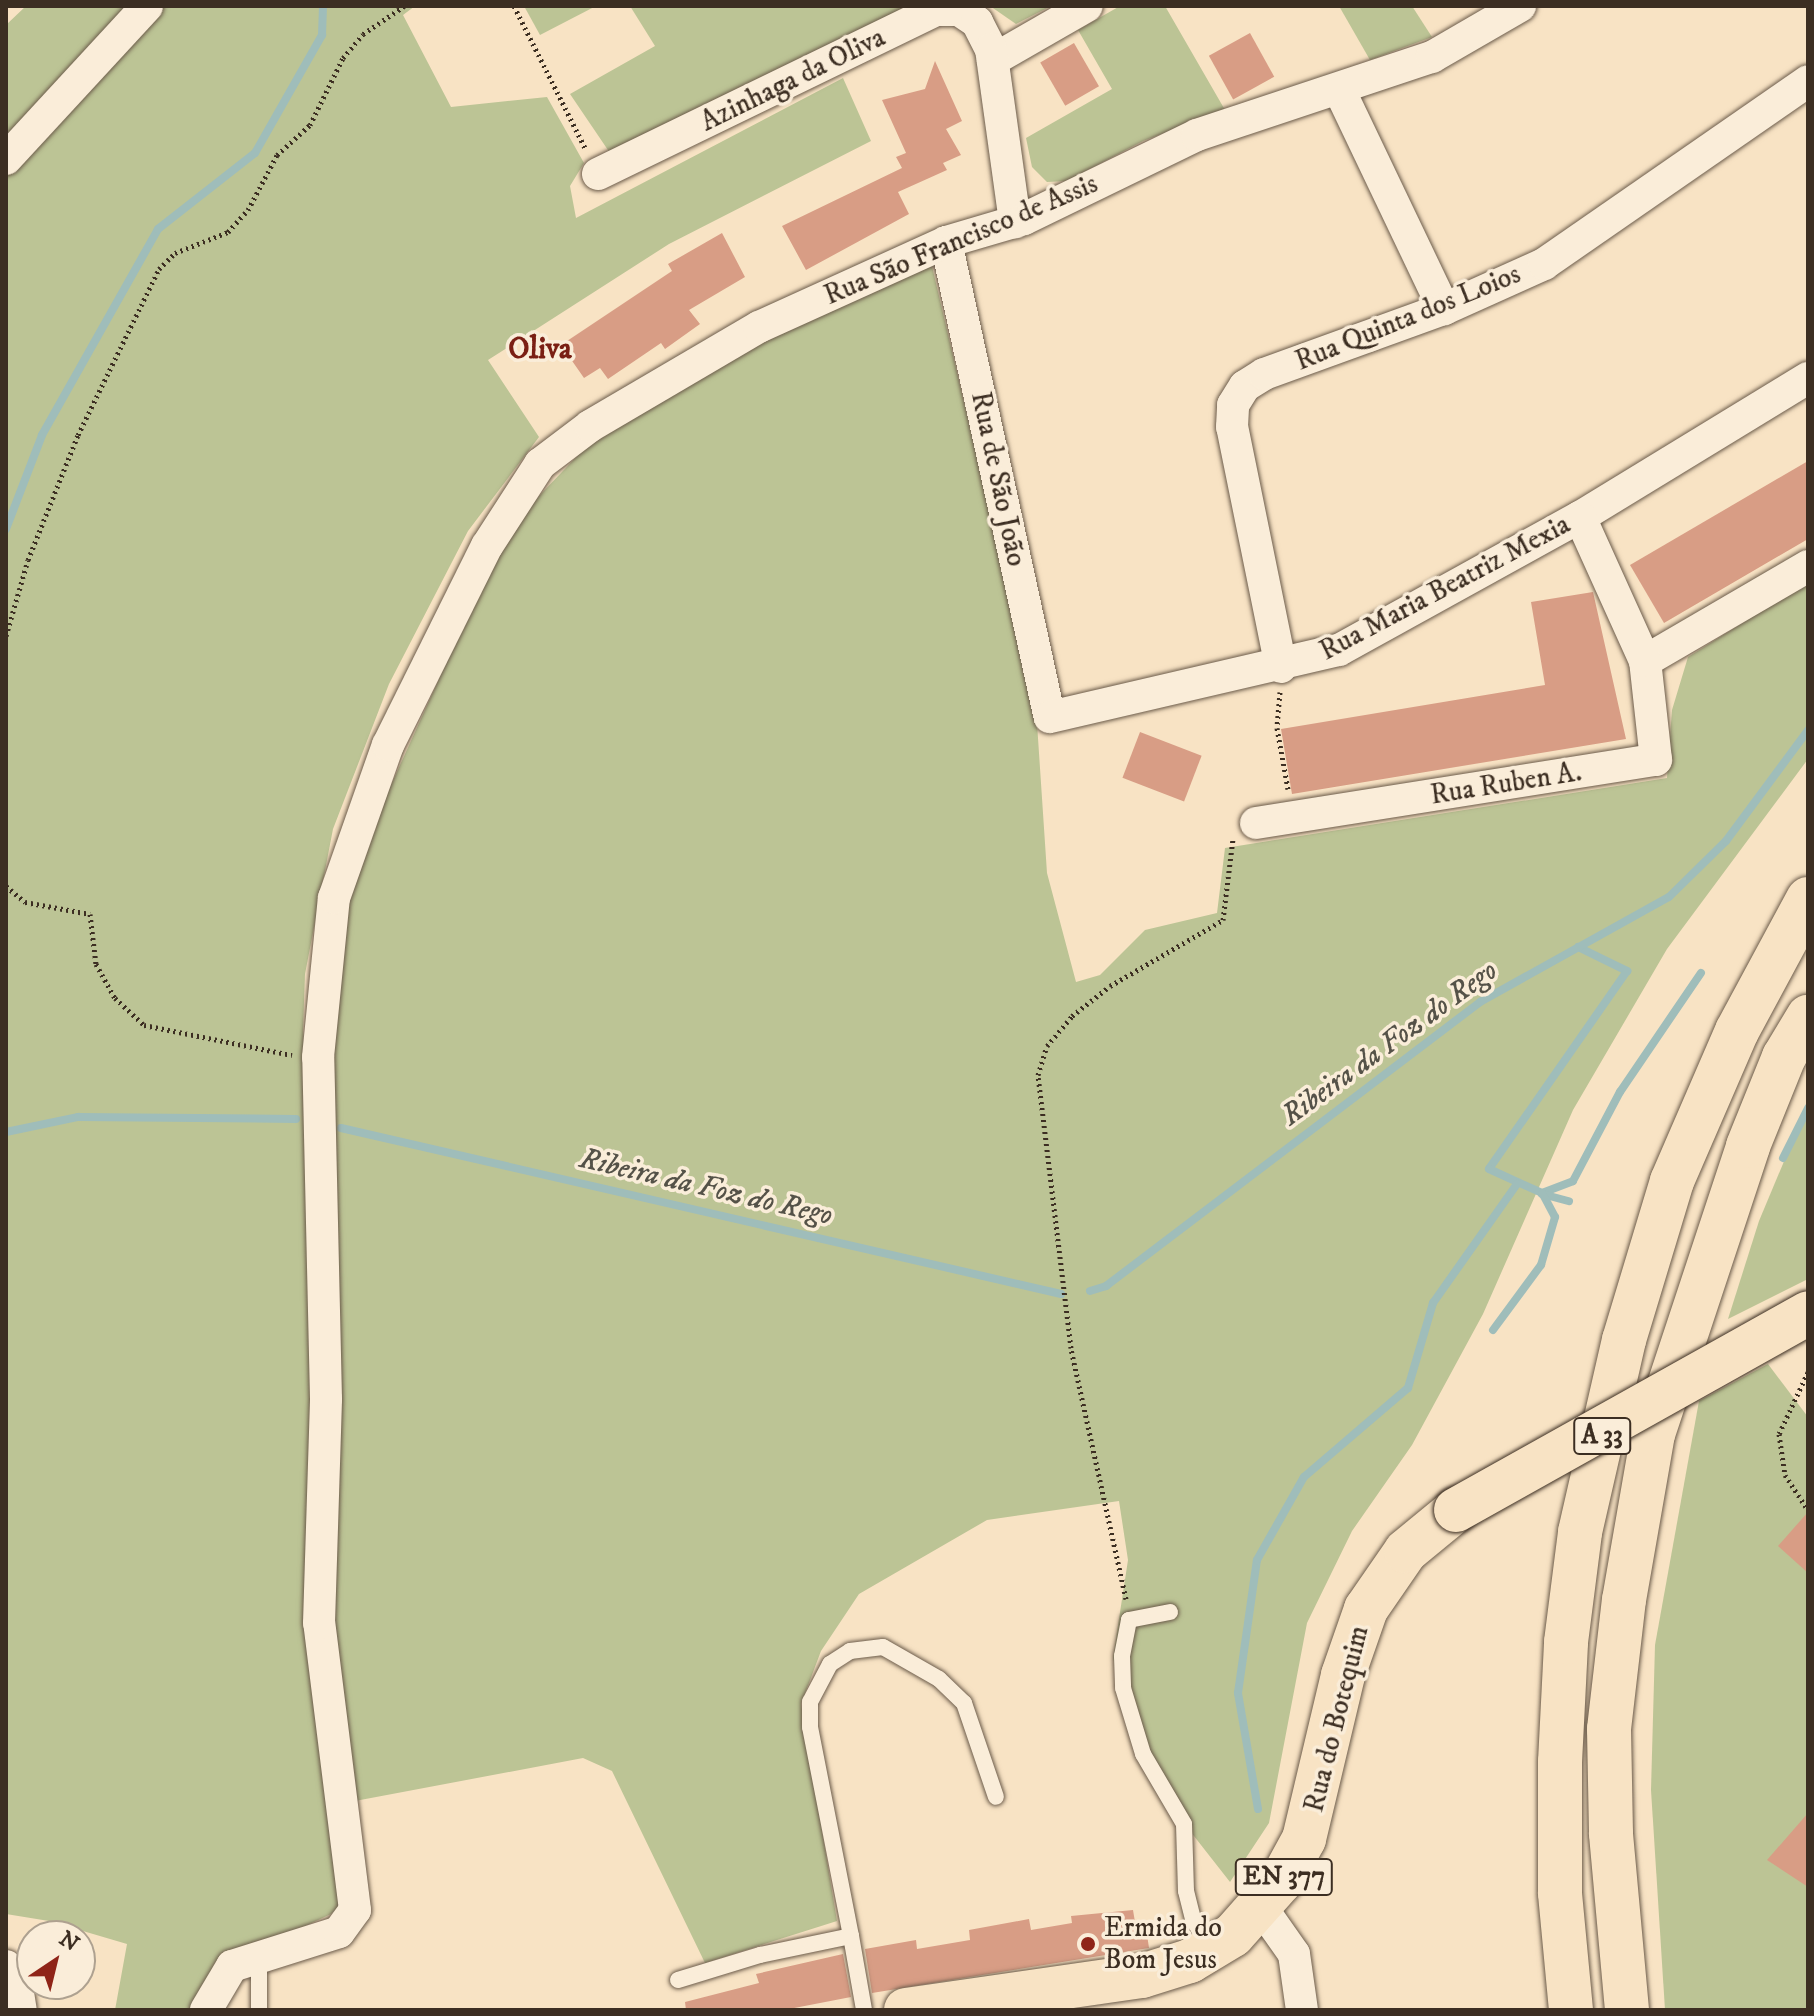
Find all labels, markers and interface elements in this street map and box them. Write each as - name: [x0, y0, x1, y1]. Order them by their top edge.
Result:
- street label: Azinhaga da Oliva: [695, 21, 891, 139]
- street label: Rua São Francisco de Assis: [819, 167, 1103, 313]
- street label: Rua Quinta dos Loios: [1291, 258, 1525, 378]
- district label: Oliva: [508, 332, 572, 368]
- street label: Rua de São João: [963, 389, 1033, 569]
- street label: Rua Maria Beatriz Mexia: [1314, 508, 1576, 668]
- street label: Rua Ruben A.: [1428, 755, 1584, 813]
- water label: Ribeira da Foz do Rego: [1275, 953, 1505, 1135]
- water label: Ribeira da Foz do Rego: [576, 1141, 836, 1235]
- road number: A 33: [1572, 1414, 1632, 1458]
- street label: Rua do Botequim: [1298, 1622, 1376, 1816]
- road number: EN 377: [1234, 1855, 1334, 1899]
- place label: Ermida do Bom Jesus: [1104, 1911, 1222, 1977]
- north arrow: [16, 1920, 96, 2000]
- text: N: [54, 1925, 84, 1958]
- marker: Ermida do Bom Jesus: [1079, 1935, 1097, 1953]

